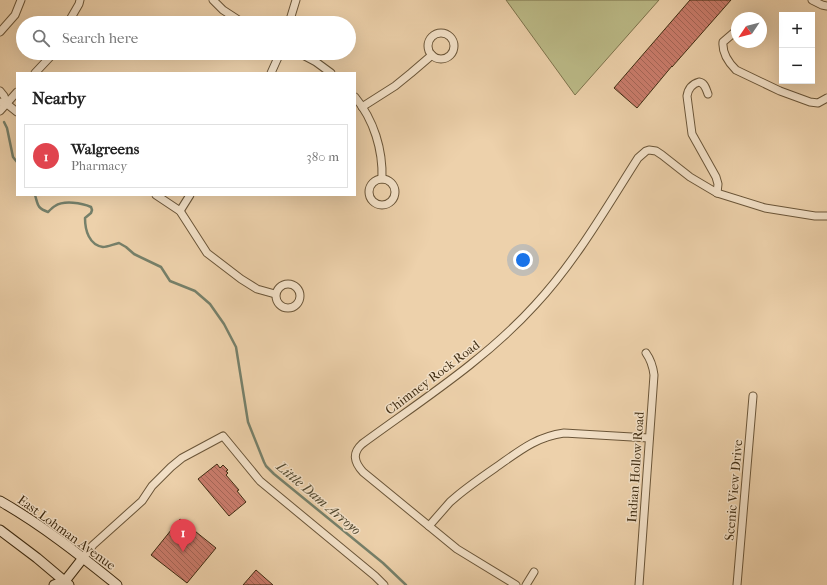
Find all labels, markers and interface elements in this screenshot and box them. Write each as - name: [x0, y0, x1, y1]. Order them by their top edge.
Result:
- north arrow: [731, 12, 767, 48]
- map controls: [779, 12, 815, 84]
- button: +: [779, 12, 815, 48]
- search box: [16, 16, 356, 60]
- icon: search: [30, 27, 52, 49]
- text: Search here: [62, 29, 138, 47]
- button: −: [779, 48, 815, 84]
- text: Nearby: [32, 88, 86, 108]
- text: Walgreens: [71, 140, 139, 158]
- text: 1: [44, 149, 48, 164]
- text: 380 m: [306, 149, 339, 164]
- text: Pharmacy: [71, 158, 127, 173]
- your location: [513, 250, 533, 270]
- street label: Chimney Rock Road: [382, 337, 483, 418]
- street label: Indian Hollow Road: [624, 410, 647, 523]
- street label: Scenic View Drive: [722, 438, 745, 541]
- water label: Little Dam Arroyo: [272, 457, 364, 539]
- street label: East Lohman Avenue: [15, 492, 119, 573]
- pin: 1: [170, 519, 196, 552]

